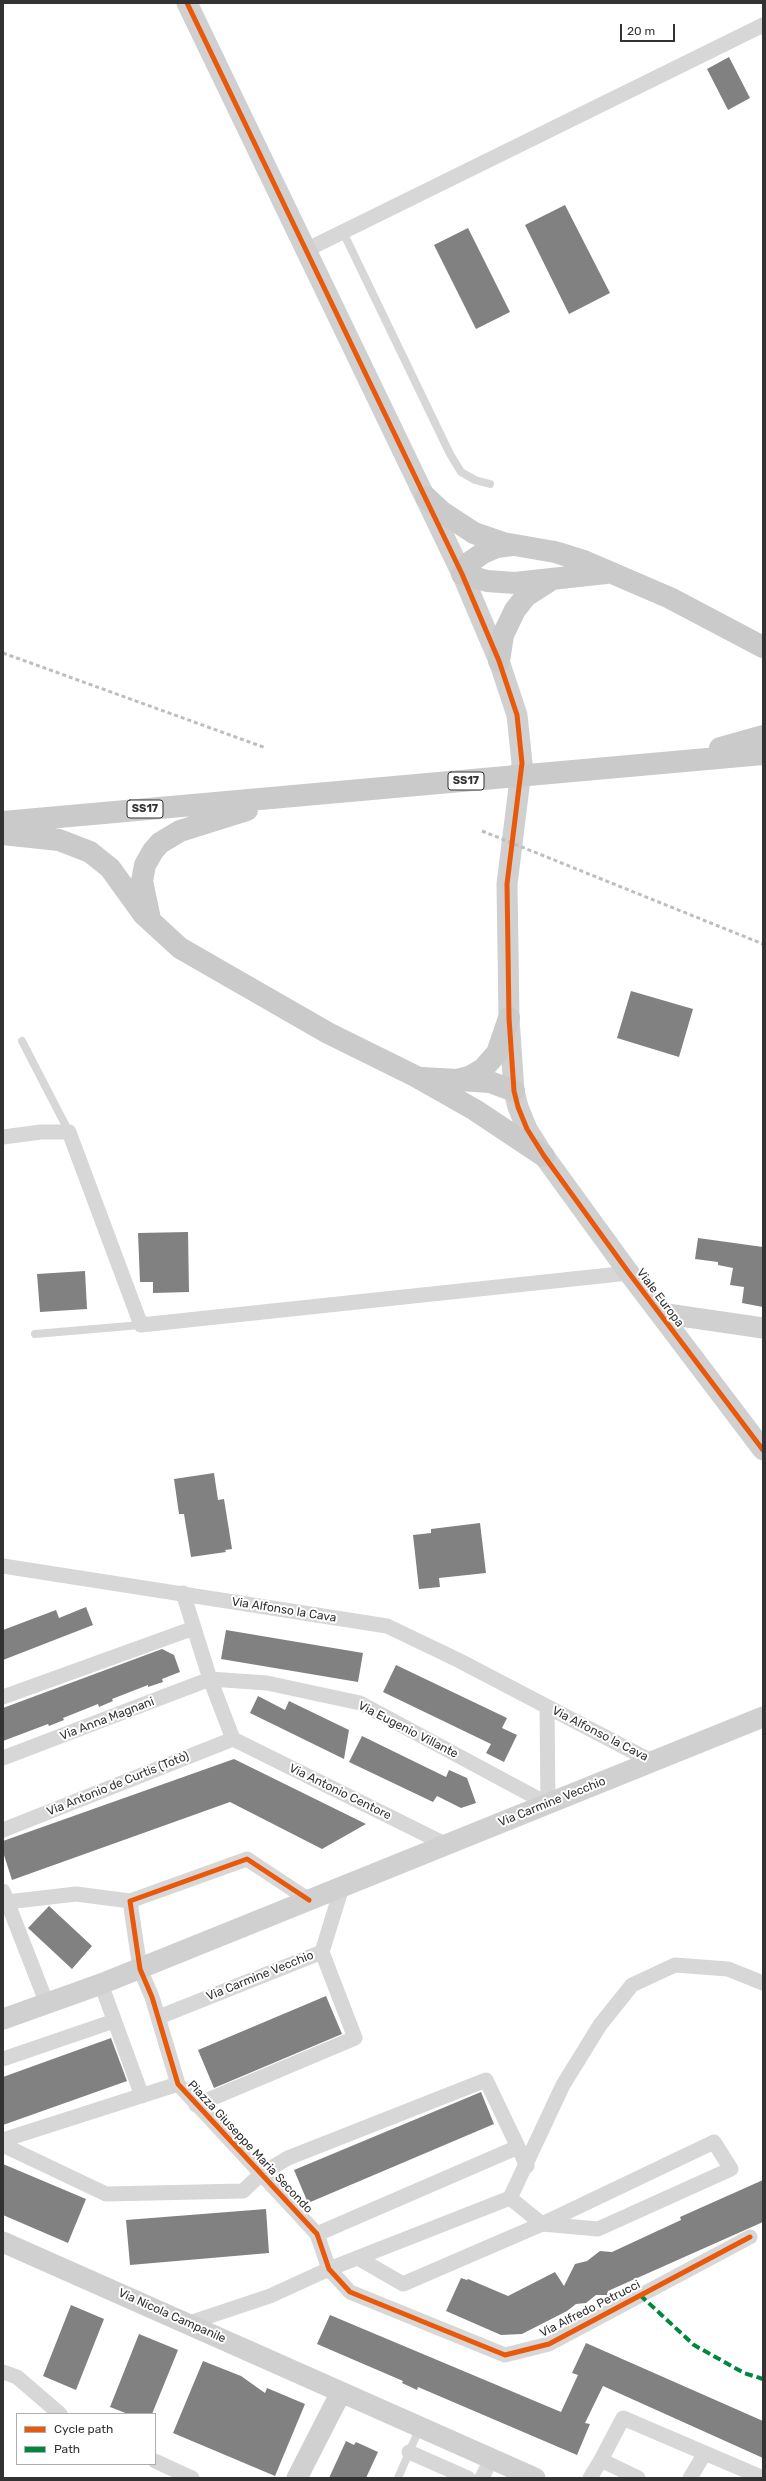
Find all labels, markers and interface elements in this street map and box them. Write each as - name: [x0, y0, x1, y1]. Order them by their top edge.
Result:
- scale bar: [622, 16, 677, 42]
- text: 20 m: [627, 24, 655, 38]
- road number: SS17: [448, 772, 484, 790]
- road number: SS17: [127, 800, 163, 818]
- street label: Viale Europa: [633, 1266, 687, 1330]
- street label: Via Alfonso la Cava: [231, 1595, 337, 1625]
- street label: Via Anna Magnani: [58, 1694, 156, 1744]
- street label: Via Eugenio Villante: [356, 1699, 460, 1761]
- street label: Via Alfonso la Cava: [550, 1704, 650, 1764]
- street label: Via Antonio de Curtis (Totò): [45, 1749, 191, 1819]
- street label: Via Antonio Centore: [287, 1761, 393, 1823]
- street label: Via Carmine Vecchio: [496, 1774, 608, 1830]
- street label: Via Carmine Vecchio: [204, 1948, 316, 2004]
- street label: Piazza Giuseppe Maria Secondo: [185, 2078, 315, 2216]
- street label: Via Alfredo Petrucci: [537, 2277, 643, 2341]
- street label: Via Nicola Campanile: [116, 2286, 228, 2346]
- legend: [16, 2413, 156, 2465]
- text: Cycle path: [54, 2422, 113, 2436]
- text: Path: [54, 2442, 80, 2456]

